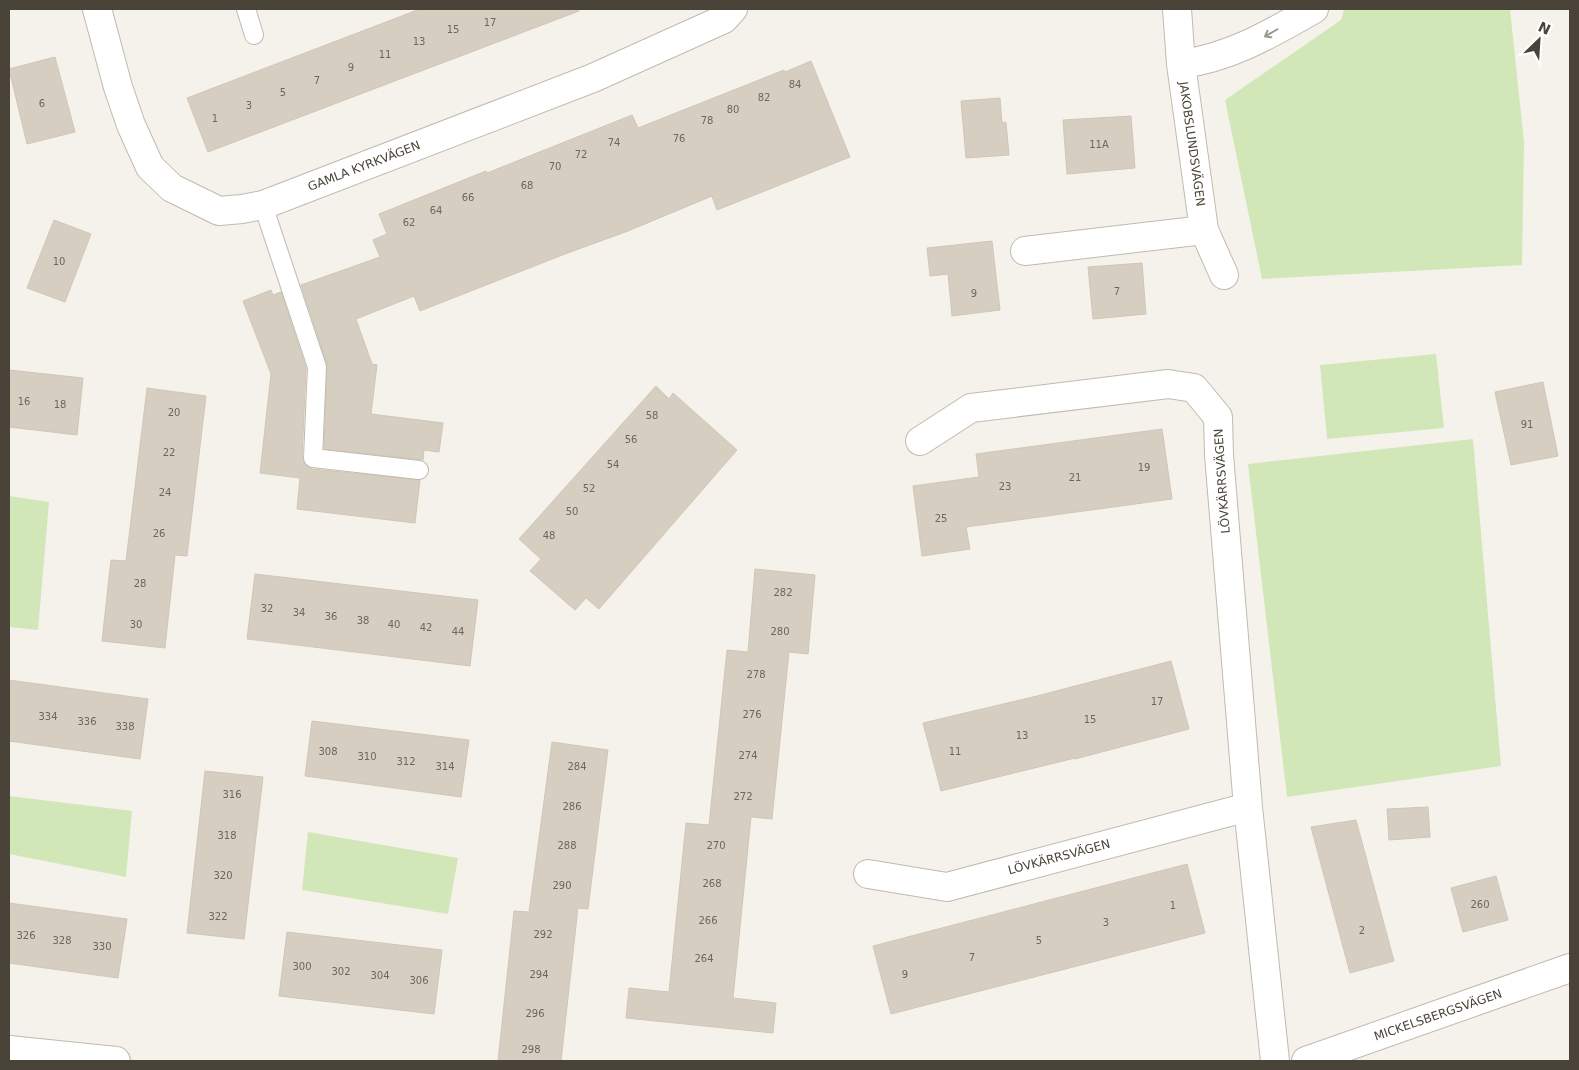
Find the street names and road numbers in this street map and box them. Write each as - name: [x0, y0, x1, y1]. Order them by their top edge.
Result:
- street label: JAKOBSLUNDSVÄGEN: [1176, 80, 1209, 207]
- street label: GAMLA KYRKVÄGEN: [306, 137, 422, 194]
- street label: LÖVKÄRRSVÄGEN: [1209, 428, 1233, 534]
- street label: LÖVKÄRRSVÄGEN: [1006, 835, 1112, 877]
- street label: MICKELSBERGSVÄGEN: [1372, 986, 1504, 1043]

